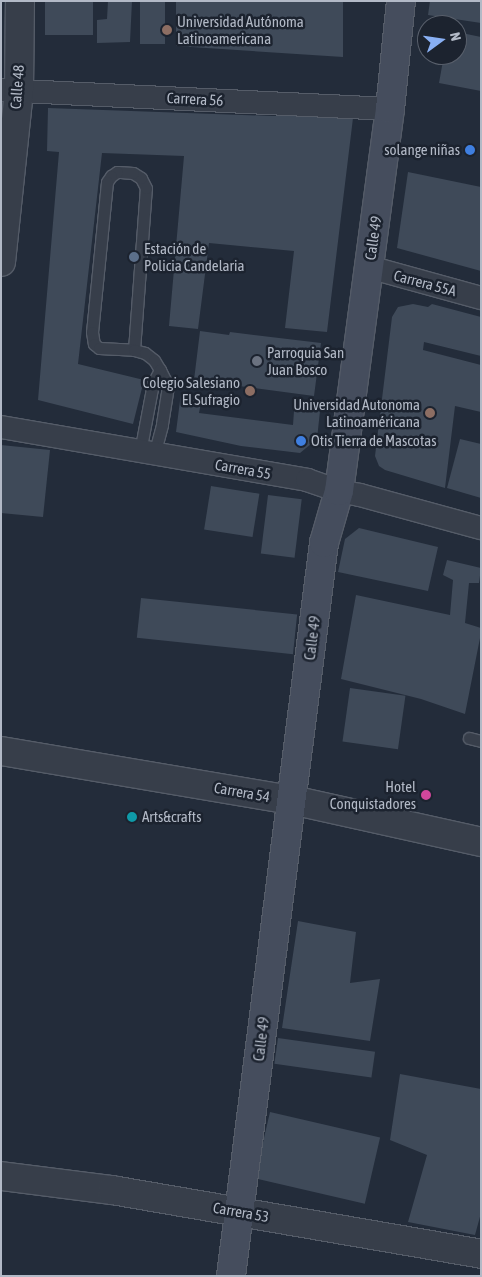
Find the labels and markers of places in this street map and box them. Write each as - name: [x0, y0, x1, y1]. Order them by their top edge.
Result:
- place label: Universidad Autónoma Latinoamericana: [177, 12, 304, 47]
- marker: Universidad Autónoma Latinoamericana: [161, 24, 173, 36]
- place label: solange niñas: [384, 141, 460, 159]
- marker: solange niñas: [464, 144, 476, 156]
- place label: Estación de Policia Candelaria: [144, 239, 244, 274]
- marker: Estación de Policia Candelaria: [128, 251, 140, 263]
- place label: Parroquia San Juan Bosco: [267, 343, 344, 378]
- marker: Parroquia San Juan Bosco: [251, 355, 263, 367]
- place label: Colegio Salesiano El Sufragio: [143, 373, 240, 408]
- marker: Colegio Salesiano El Sufragio: [244, 385, 256, 397]
- place label: Universidad Autonoma Latinoaméricana: [293, 395, 420, 430]
- marker: Universidad Autonoma Latinoaméricana: [424, 407, 436, 419]
- place label: Otis Tierra de Mascotas: [311, 432, 436, 450]
- marker: Otis Tierra de Mascotas: [295, 435, 307, 447]
- place label: Hotel Conquistadores: [330, 777, 416, 812]
- marker: Hotel Conquistadores: [420, 789, 432, 801]
- place label: Arts&crafts: [142, 808, 201, 826]
- marker: Arts&crafts: [126, 811, 138, 823]

